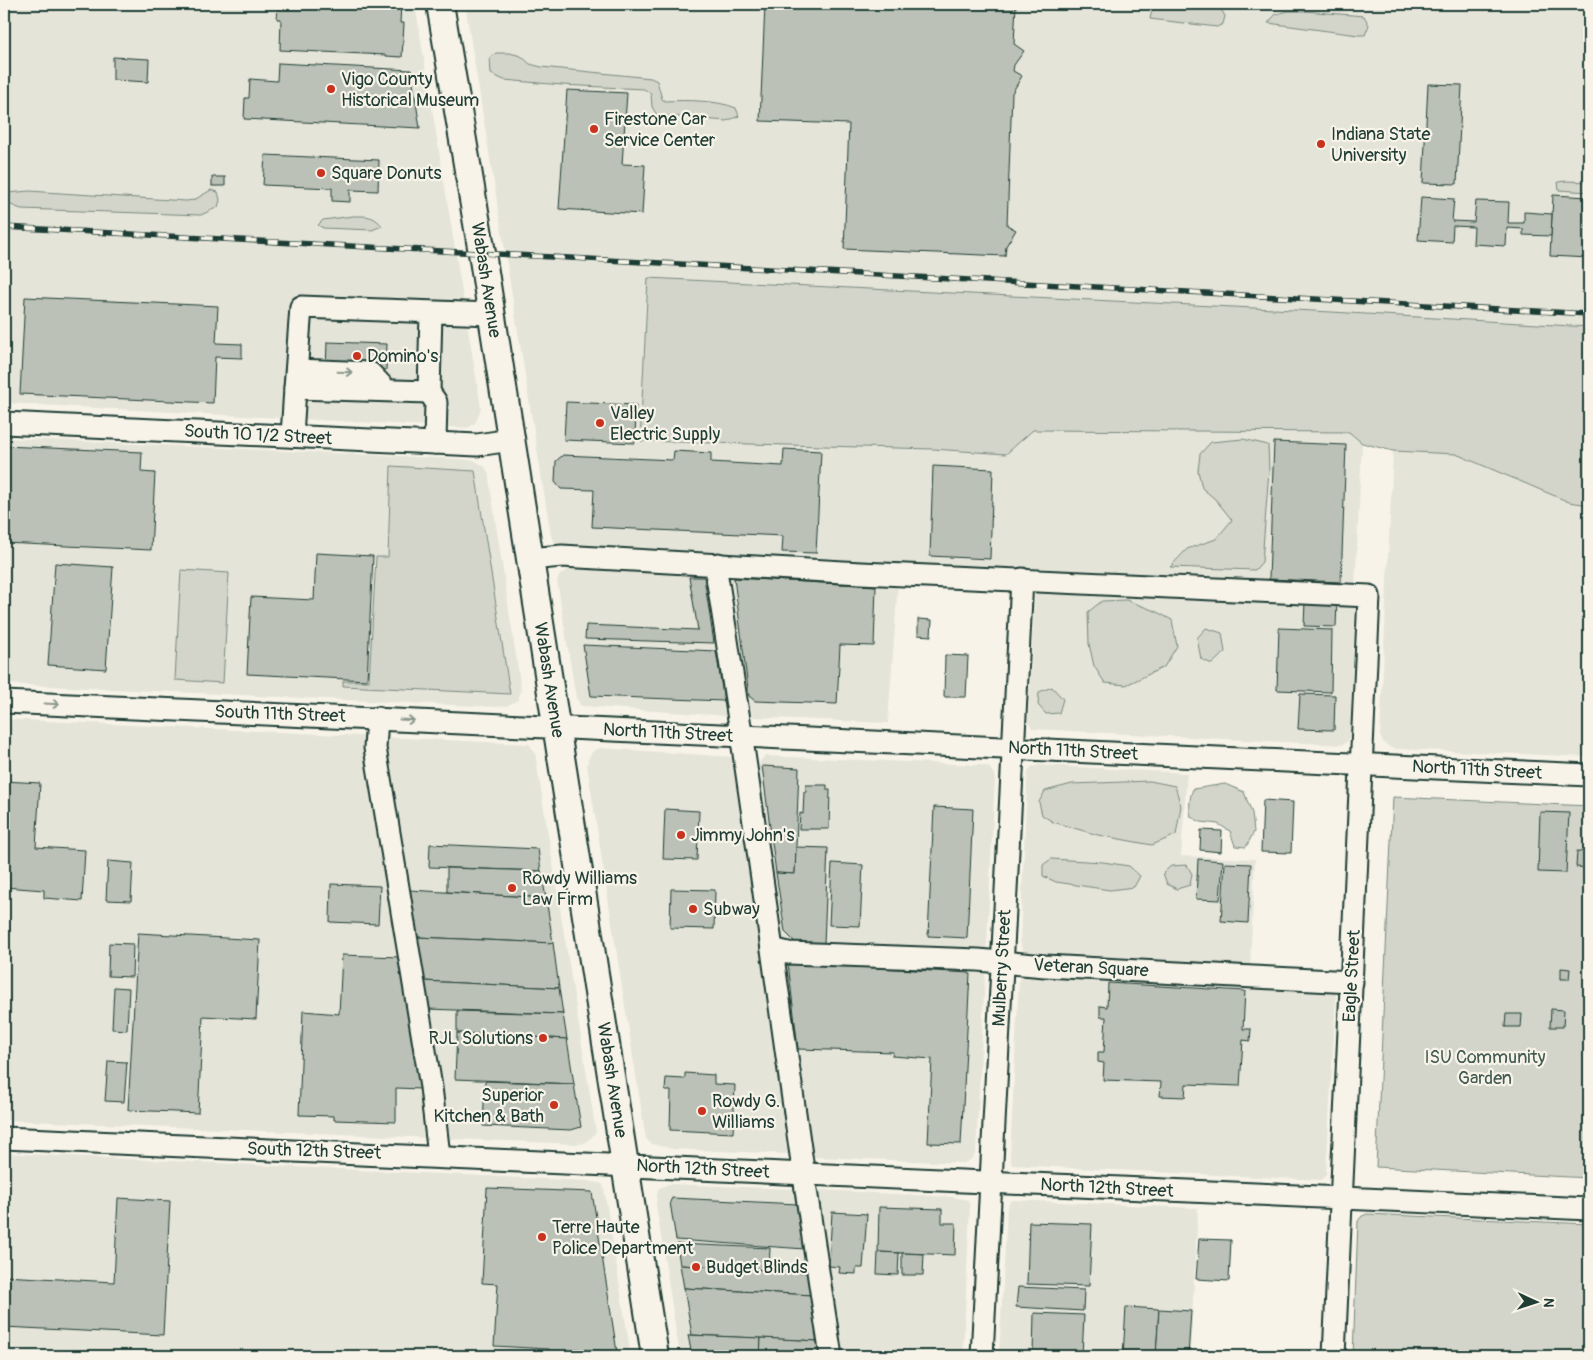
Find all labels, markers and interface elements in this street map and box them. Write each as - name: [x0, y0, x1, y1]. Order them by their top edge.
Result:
- place label: Vigo County Historical Museum: [341, 68, 479, 112]
- marker: Vigo County Historical Museum: [325, 83, 337, 95]
- place label: Firestone Car Service Center: [604, 108, 716, 152]
- marker: Firestone Car Service Center: [588, 123, 600, 135]
- place label: Indiana State University: [1331, 123, 1430, 167]
- marker: Indiana State University: [1315, 138, 1327, 150]
- place label: Square Donuts: [331, 162, 442, 185]
- marker: Square Donuts: [315, 167, 327, 179]
- street label: Wabash Avenue: [466, 221, 507, 340]
- place label: Domino's: [367, 345, 438, 368]
- marker: Domino's: [351, 350, 363, 362]
- one-way arrow: [337, 367, 353, 376]
- place label: Valley Electric Supply: [610, 402, 720, 446]
- marker: Valley Electric Supply: [594, 417, 606, 429]
- street label: South 10 1/2 Street: [183, 420, 333, 450]
- street label: Wabash Avenue: [529, 621, 570, 740]
- one-way arrow: [44, 699, 60, 708]
- street label: South 11th Street: [214, 700, 347, 728]
- one-way arrow: [399, 715, 415, 724]
- street label: North 11th Street: [602, 718, 734, 748]
- street label: North 11th Street: [1007, 736, 1139, 766]
- street label: North 11th Street: [1411, 755, 1543, 785]
- place label: Jimmy John's: [691, 824, 794, 847]
- marker: Jimmy John's: [675, 829, 687, 841]
- place label: Rowdy Williams Law Firm: [522, 867, 637, 911]
- marker: Rowdy Williams Law Firm: [506, 882, 518, 894]
- place label: Subway: [703, 898, 760, 921]
- marker: Subway: [687, 903, 699, 915]
- street label: Mulberry Street: [987, 908, 1017, 1027]
- street label: Eagle Street: [1338, 928, 1366, 1023]
- street label: Veteran Square: [1033, 953, 1149, 983]
- street label: Wabash Avenue: [592, 1021, 633, 1140]
- place label: RJL Solutions: [429, 1027, 533, 1050]
- marker: RJL Solutions: [537, 1032, 549, 1044]
- park label: ISU Community Garden: [1425, 1046, 1546, 1090]
- place label: Superior Kitchen & Bath: [434, 1084, 545, 1128]
- place label: Rowdy G. Williams: [712, 1090, 780, 1134]
- marker: Superior Kitchen & Bath: [548, 1099, 560, 1111]
- marker: Rowdy G. Williams: [696, 1105, 708, 1117]
- street label: South 12th Street: [246, 1137, 382, 1165]
- street label: North 12th Street: [636, 1154, 771, 1184]
- street label: North 12th Street: [1040, 1173, 1175, 1203]
- place label: Terre Haute Police Department: [552, 1216, 694, 1260]
- marker: Terre Haute Police Department: [536, 1231, 548, 1243]
- place label: Budget Blinds: [706, 1256, 808, 1279]
- marker: Budget Blinds: [690, 1261, 702, 1273]
- north arrow: [1510, 1278, 1560, 1328]
- text: N: [1540, 1297, 1557, 1308]

